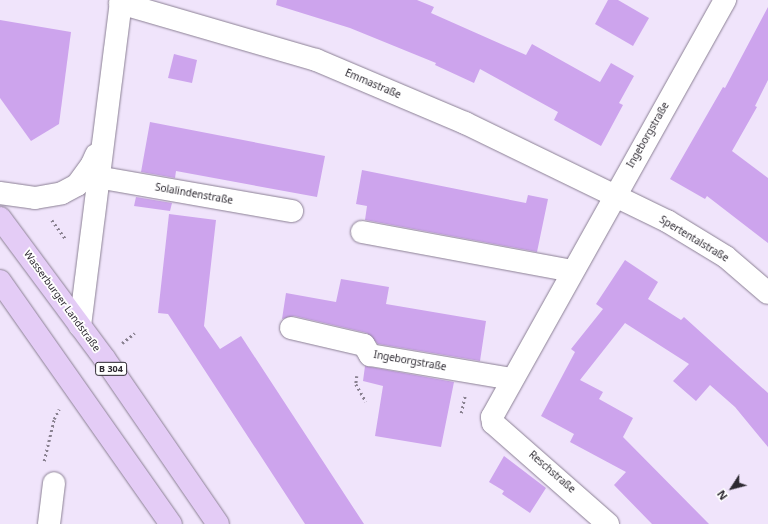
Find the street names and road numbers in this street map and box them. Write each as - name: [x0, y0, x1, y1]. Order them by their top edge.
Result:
- street label: Emmastraße: [343, 67, 403, 101]
- street label: Ingeborgstraße: [624, 100, 672, 170]
- street label: Solalindenstraße: [154, 181, 234, 207]
- street label: Spertentalstraße: [657, 214, 731, 264]
- street label: Wasserburger Landstraße: [21, 248, 103, 354]
- street label: Ingeborgstraße: [373, 349, 447, 373]
- road number: B 304: [95, 362, 127, 376]
- street label: Reschstraße: [526, 449, 578, 495]

